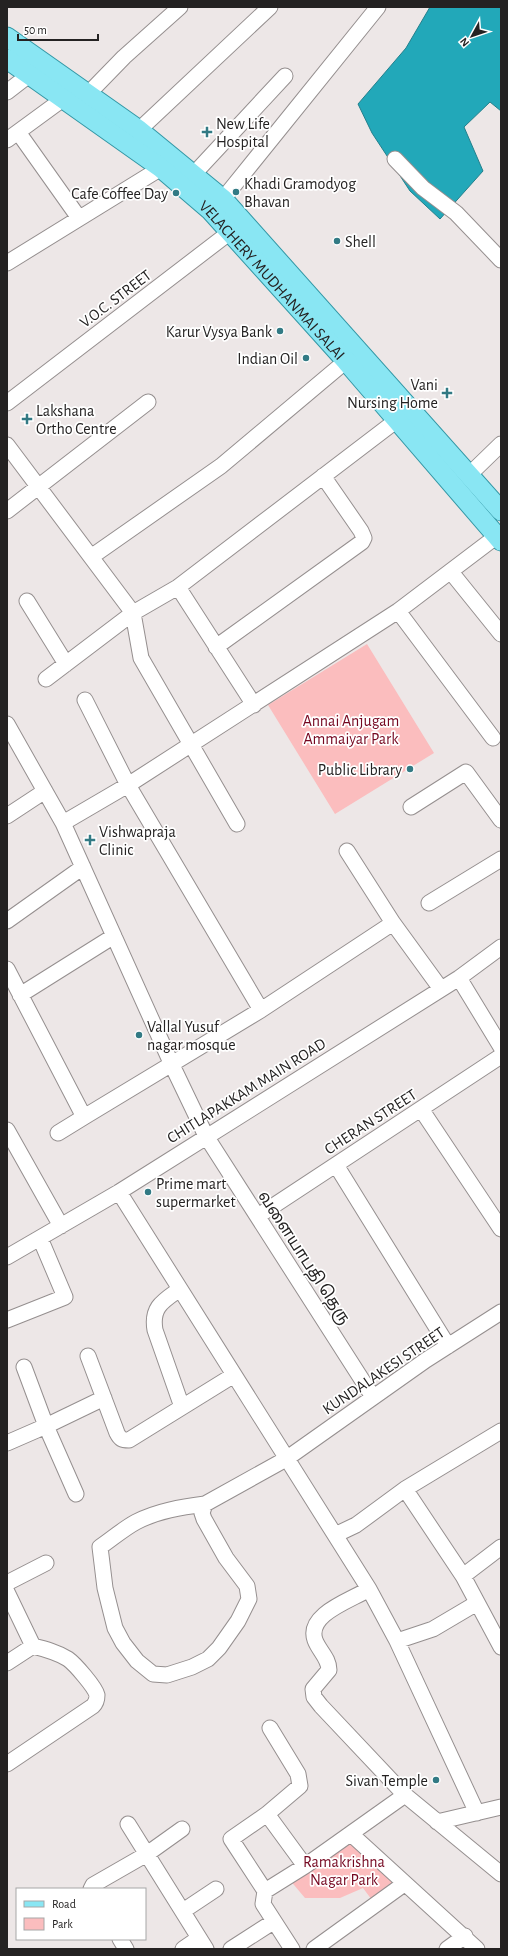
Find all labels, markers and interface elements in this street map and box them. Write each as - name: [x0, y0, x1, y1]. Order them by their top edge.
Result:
- scale bar: [18, 16, 98, 42]
- north arrow: [452, 16, 492, 56]
- text: 50 m: [24, 24, 47, 36]
- text: N: [458, 36, 471, 49]
- place label: New Life Hospital: [216, 116, 270, 150]
- marker: New Life Hospital: [201, 126, 213, 138]
- place label: Khadi Gramodyog Bhavan: [244, 176, 356, 210]
- place label: Cafe Coffee Day: [71, 186, 168, 203]
- marker: Khadi Gramodyog Bhavan: [231, 187, 241, 197]
- marker: Cafe Coffee Day: [171, 188, 181, 198]
- street label: VELACHERY MUDHANMAI SALAI: [196, 198, 348, 363]
- place label: Shell: [345, 234, 376, 250]
- marker: Shell: [332, 236, 342, 246]
- street label: V.O.C. STREET: [77, 267, 154, 331]
- place label: Karur Vysya Bank: [166, 324, 273, 341]
- marker: Karur Vysya Bank: [275, 326, 285, 336]
- place label: Indian Oil: [237, 351, 298, 367]
- marker: Indian Oil: [301, 353, 311, 363]
- place label: Vani Nursing Home: [347, 377, 438, 411]
- marker: Vani Nursing Home: [441, 387, 453, 399]
- place label: Lakshana Ortho Centre: [36, 403, 117, 437]
- marker: Lakshana Ortho Centre: [21, 413, 33, 425]
- park label: Annai Anjugam Ammaiyar Park: [303, 713, 399, 748]
- place label: Public Library: [318, 762, 402, 779]
- marker: Public Library: [405, 764, 415, 774]
- place label: Vishwapraja Clinic: [99, 824, 176, 858]
- marker: Vishwapraja Clinic: [84, 834, 96, 846]
- place label: Vallal Yusuf nagar mosque: [147, 1019, 236, 1053]
- marker: Vallal Yusuf nagar mosque: [134, 1030, 144, 1040]
- street label: CHITLAPAKKAM MAIN ROAD: [164, 1035, 329, 1146]
- street label: CHERAN STREET: [322, 1086, 419, 1157]
- place label: Prime mart supermarket: [156, 1176, 236, 1210]
- marker: Prime mart supermarket: [143, 1187, 153, 1197]
- street label: வளையாபதி தெரு: [253, 1188, 354, 1329]
- street label: KUNDALAKESI STREET: [320, 1324, 448, 1417]
- place label: Sivan Temple: [346, 1773, 428, 1789]
- marker: Sivan Temple: [431, 1775, 441, 1785]
- park label: Ramakrishna Nagar Park: [303, 1854, 385, 1888]
- legend: [16, 1888, 146, 1940]
- text: Road: [52, 1898, 76, 1910]
- text: Park: [52, 1918, 73, 1930]

